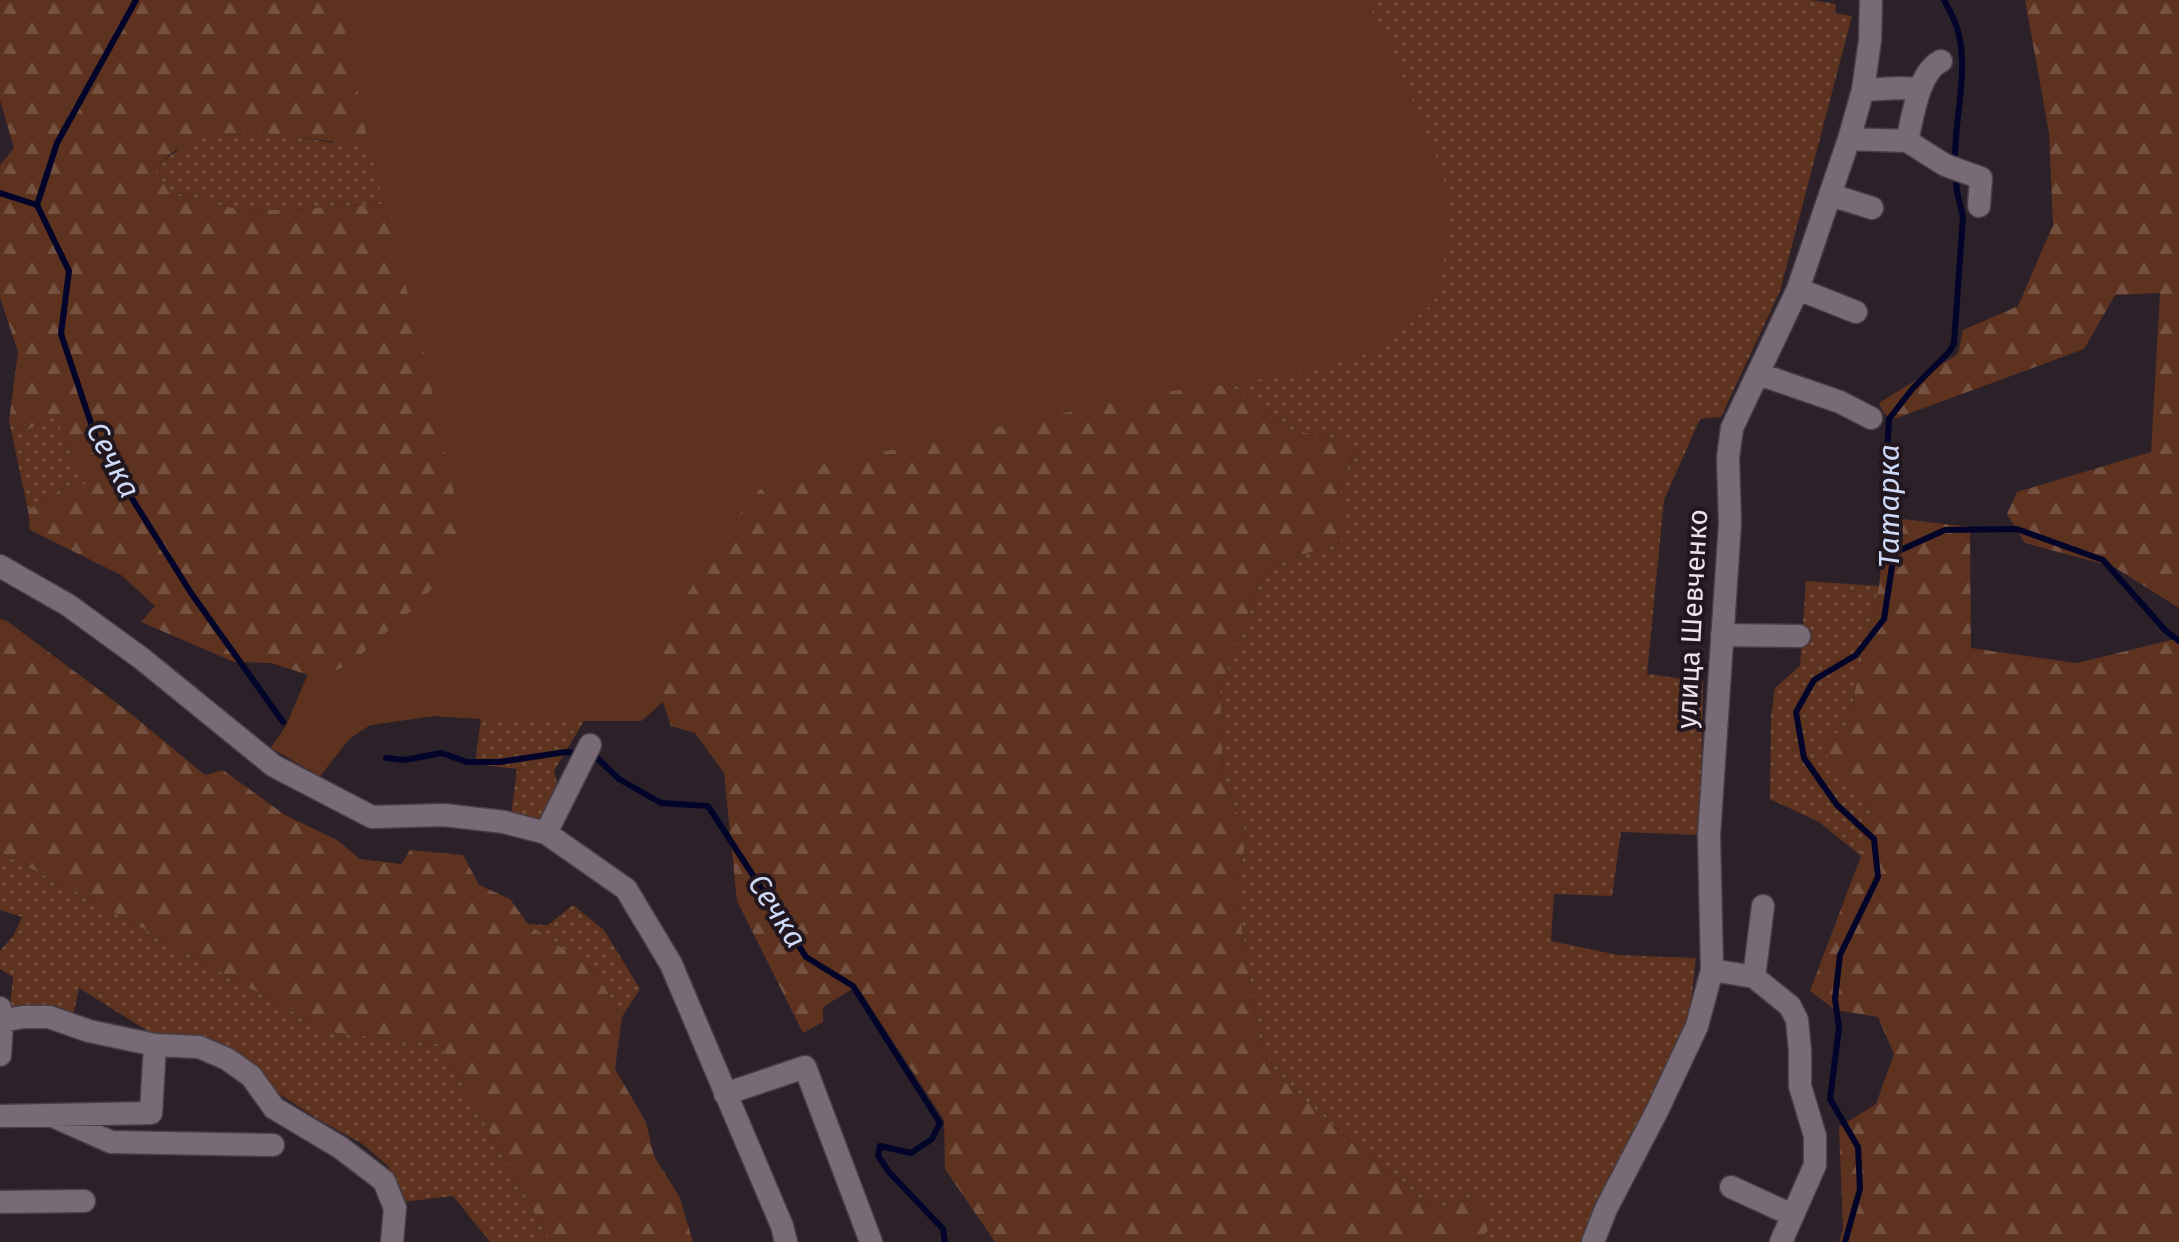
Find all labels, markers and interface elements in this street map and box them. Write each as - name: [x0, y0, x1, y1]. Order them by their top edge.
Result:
- water label: Сечка: [78, 416, 148, 504]
- water label: Татарка: [1871, 444, 1907, 568]
- street label: улица Шевченко: [1670, 508, 1714, 730]
- water label: Сечка: [740, 867, 814, 955]

